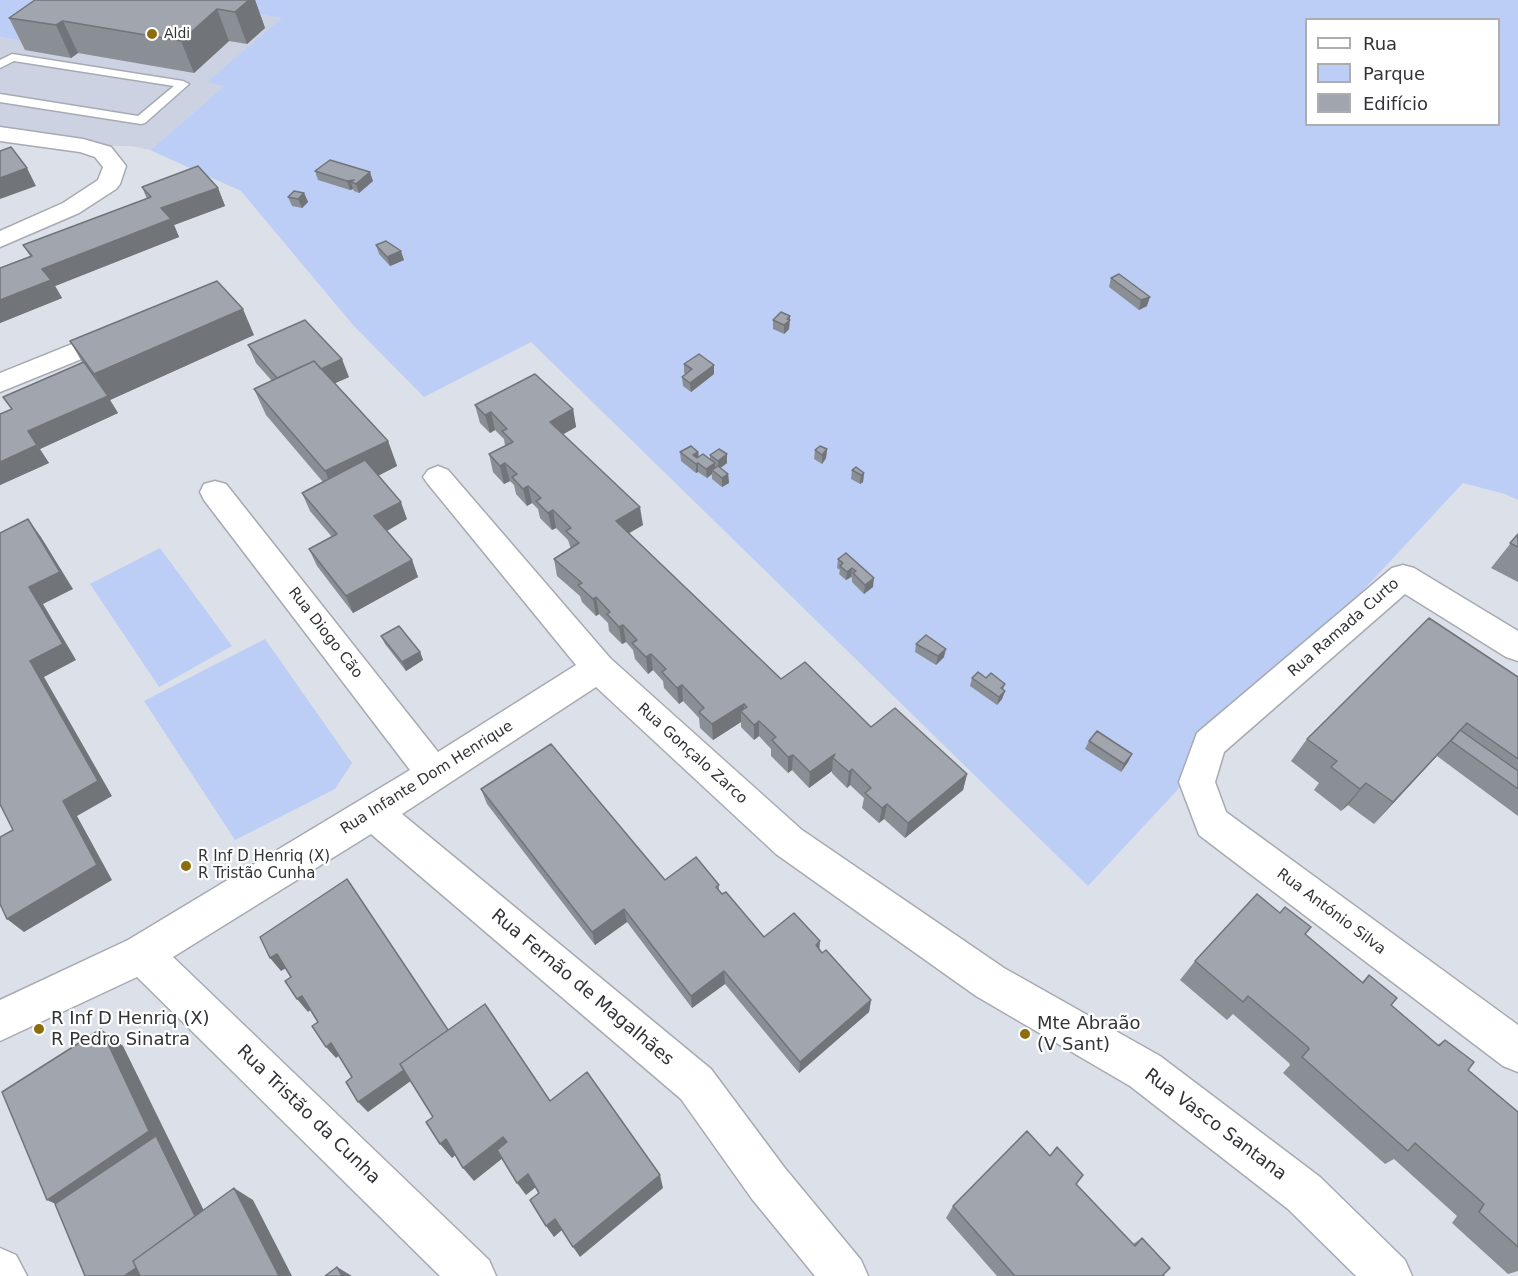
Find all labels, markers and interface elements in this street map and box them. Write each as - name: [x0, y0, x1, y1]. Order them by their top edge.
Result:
- legend: [1305, 18, 1500, 126]
- place label: Aldi: [164, 26, 190, 42]
- marker: Aldi: [145, 27, 159, 41]
- text: Rua: [1363, 33, 1397, 54]
- text: Parque: [1363, 63, 1425, 84]
- text: Edifício: [1363, 93, 1428, 114]
- street label: Rua Ramada Curto: [1285, 575, 1403, 681]
- street label: Rua Diogo Cão: [284, 584, 366, 682]
- street label: Rua Gonçalo Zarco: [633, 700, 751, 808]
- street label: Rua Infante Dom Henrique: [338, 717, 516, 839]
- place label: R Inf D Henriq (X) R Tristão Cunha: [198, 848, 330, 883]
- marker: R Inf D Henriq (X) R Tristão Cunha: [179, 859, 193, 873]
- street label: Rua António Silva: [1273, 865, 1389, 959]
- street label: Rua Fernão de Magalhães: [486, 905, 678, 1071]
- place label: R Inf D Henriq (X) R Pedro Sinatra: [51, 1008, 210, 1050]
- place label: Mte Abraão (V Sant): [1037, 1013, 1141, 1056]
- marker: R Inf D Henriq (X) R Pedro Sinatra: [32, 1022, 46, 1036]
- marker: Mte Abraão (V Sant): [1018, 1027, 1032, 1041]
- street label: Rua Tristão da Cunha: [232, 1041, 384, 1189]
- street label: Rua Vasco Santana: [1140, 1065, 1290, 1185]

